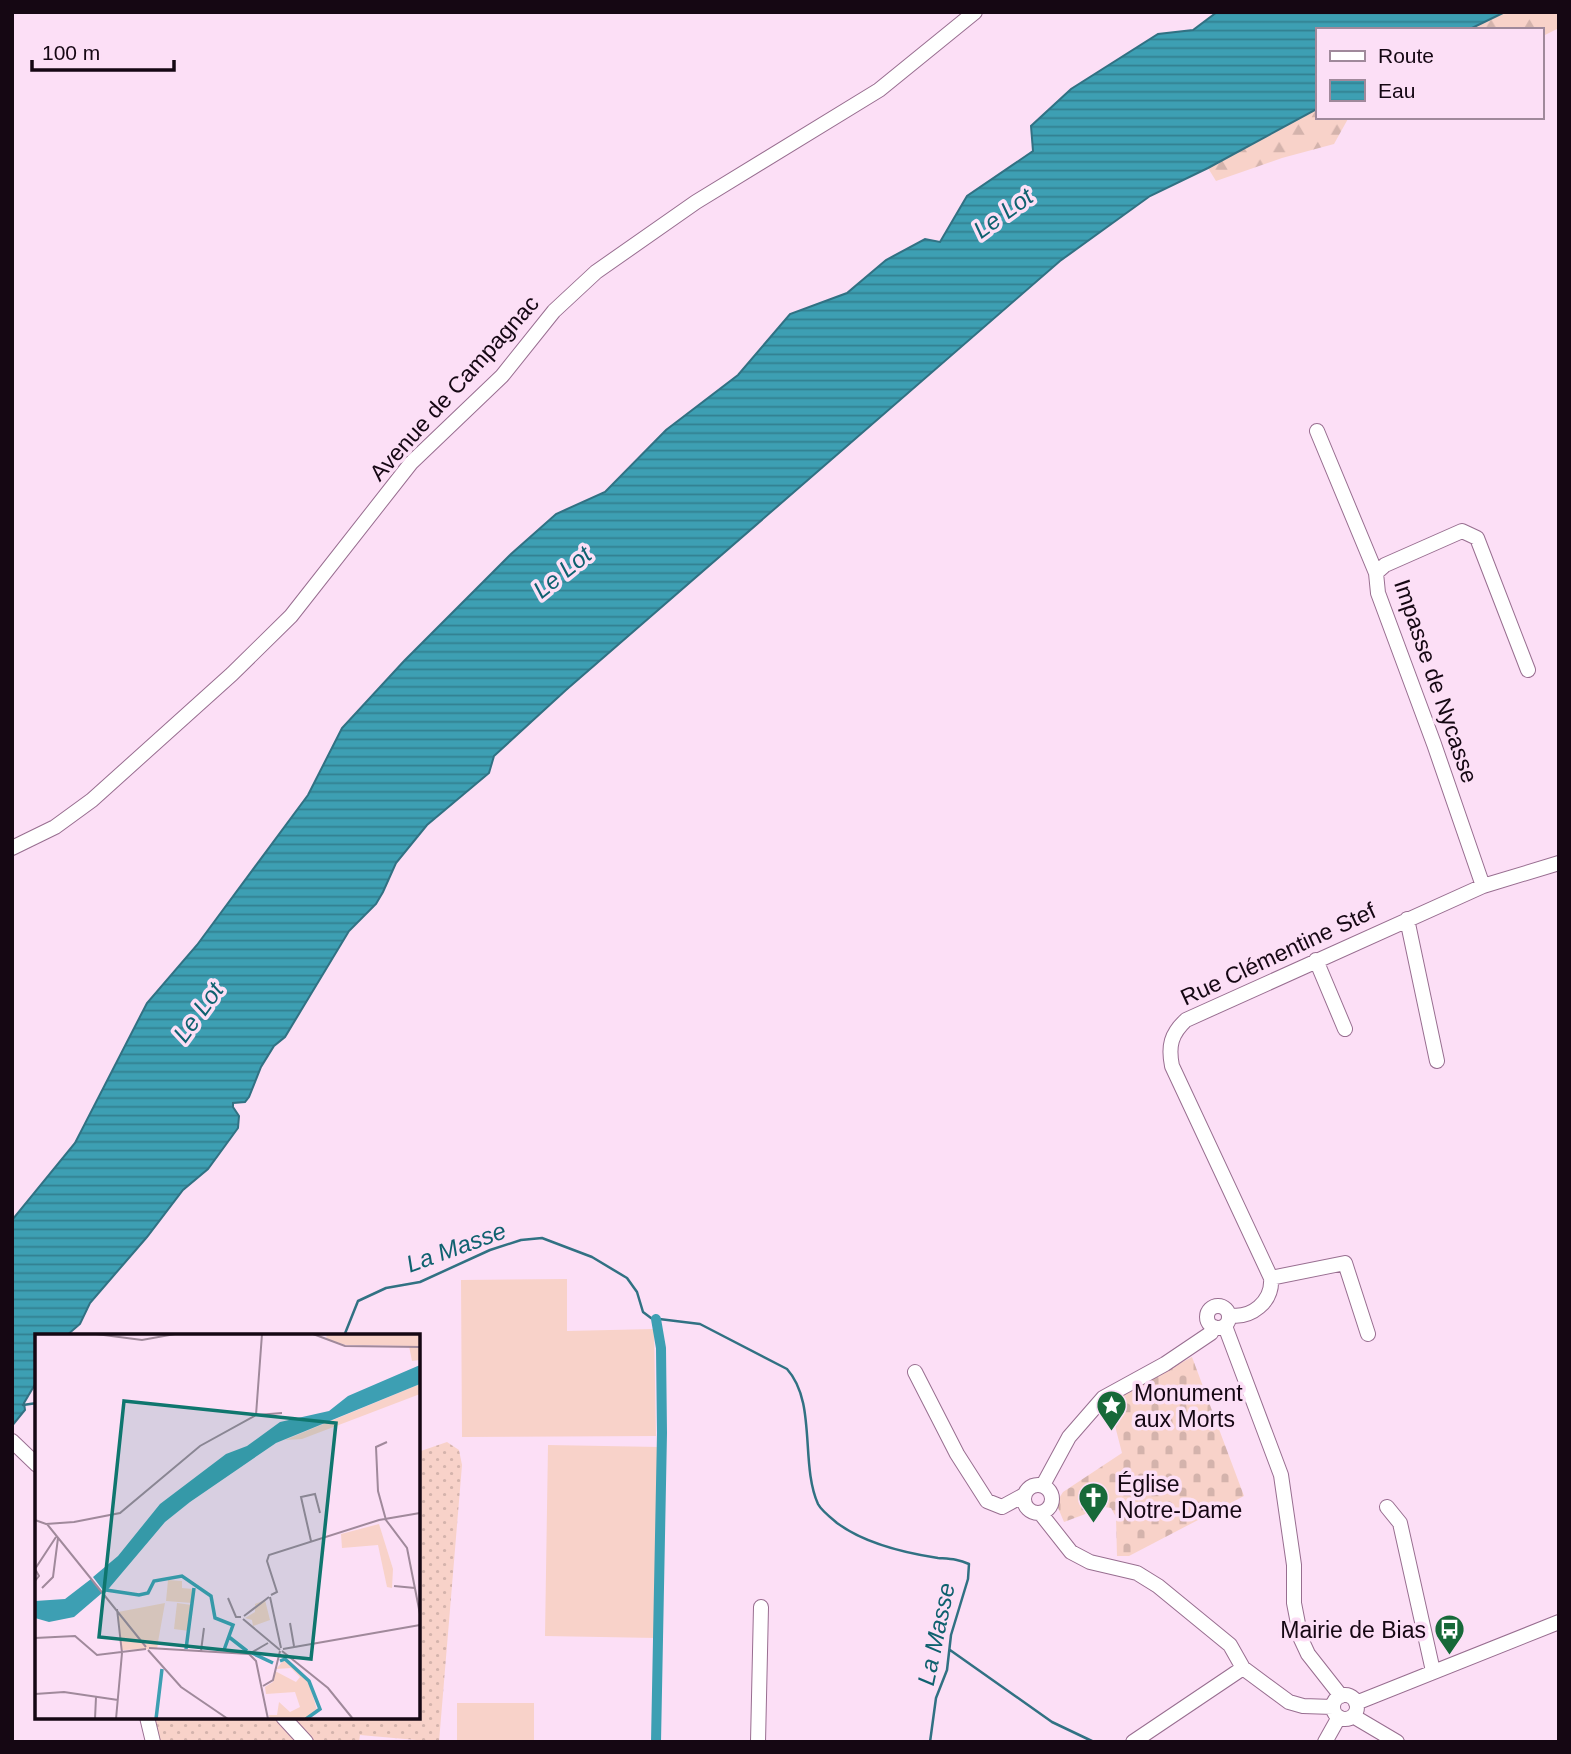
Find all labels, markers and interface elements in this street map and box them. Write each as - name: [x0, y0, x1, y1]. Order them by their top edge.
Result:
- scale bar: [32, 28, 173, 72]
- legend: [1316, 28, 1543, 119]
- text: 100 m: [42, 41, 100, 64]
- text: Route: [1378, 44, 1434, 67]
- text: Eau: [1378, 79, 1415, 102]
- water label: Le Lot: [968, 182, 1039, 244]
- street label: Avenue de Campagnac: [364, 290, 544, 486]
- water label: Le Lot: [528, 540, 597, 603]
- street label: Impasse de Nycasse: [1389, 576, 1483, 786]
- street label: Rue Clémentine Stef: [1176, 897, 1380, 1011]
- water label: Le Lot: [167, 976, 229, 1047]
- water label: La Masse: [402, 1217, 510, 1277]
- inset map: [35, 1334, 420, 1719]
- place label: Monument aux Morts: [1134, 1380, 1243, 1432]
- place icon: Monument aux Morts: [1094, 1389, 1128, 1433]
- place label: Église Notre-Dame: [1117, 1471, 1242, 1523]
- church icon: Église Notre-Dame: [1077, 1480, 1111, 1524]
- water label: La Masse: [912, 1580, 960, 1688]
- bus stop icon: Mairie de Bias: [1432, 1613, 1466, 1657]
- place label: Mairie de Bias: [1280, 1617, 1426, 1643]

